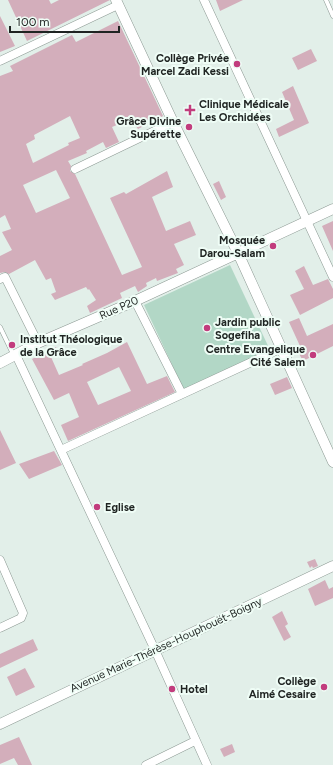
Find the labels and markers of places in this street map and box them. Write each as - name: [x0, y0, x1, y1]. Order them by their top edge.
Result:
- place label: Collège Privée Marcel Zadi Kessi: [141, 52, 229, 78]
- marker: Collège Privée Marcel Zadi Kessi: [232, 59, 242, 69]
- place label: Clinique Médicale Les Orchidées: [199, 98, 289, 124]
- marker: Clinique Médicale Les Orchidées: [184, 104, 196, 116]
- place label: Grâce Divine Supérette: [116, 115, 181, 141]
- marker: Grâce Divine Supérette: [184, 122, 194, 132]
- place label: Mosquée Darou-Salam: [199, 234, 265, 260]
- marker: Mosquée Darou-Salam: [268, 241, 278, 251]
- place label: Jardin public Sogefiha: [215, 316, 280, 342]
- marker: Jardin public Sogefiha: [202, 323, 212, 333]
- place label: Institut Théologique de la Grâce: [20, 333, 122, 359]
- marker: Institut Théologique de la Grâce: [7, 340, 17, 350]
- place label: Centre Evangelique Cité Salem: [206, 343, 305, 369]
- marker: Centre Evangelique Cité Salem: [308, 350, 318, 360]
- place label: Eglise: [105, 501, 135, 514]
- marker: Eglise: [92, 502, 102, 512]
- place label: Collège Aimé Cesaire: [249, 675, 316, 701]
- marker: Collège Aimé Cesaire: [319, 682, 329, 692]
- place label: Hotel: [180, 683, 208, 696]
- marker: Hotel: [167, 684, 177, 694]

